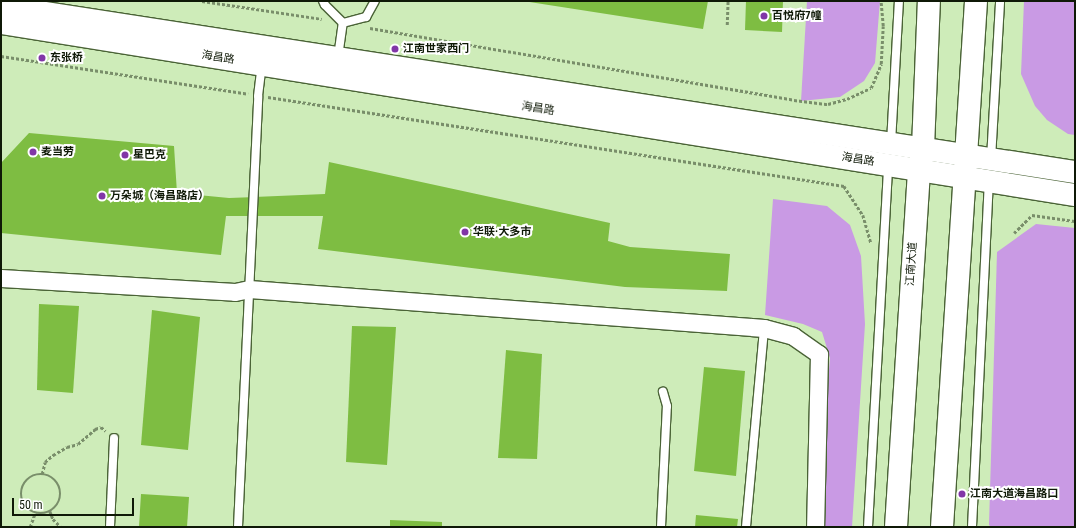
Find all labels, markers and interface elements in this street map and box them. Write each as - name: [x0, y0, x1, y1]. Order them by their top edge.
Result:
- place label: 百悦府7幢: [772, 9, 822, 23]
- marker: 百悦府7幢: [759, 11, 769, 21]
- place label: 江南世家西门: [403, 42, 469, 56]
- marker: 江南世家西门: [390, 44, 400, 54]
- street label: 海昌路: [201, 49, 235, 67]
- place label: 东张桥: [50, 51, 83, 65]
- marker: 东张桥: [37, 53, 47, 63]
- street label: 海昌路: [521, 100, 555, 118]
- place label: 麦当劳: [41, 145, 74, 159]
- marker: 麦当劳: [28, 147, 38, 157]
- place label: 星巴克: [133, 148, 166, 162]
- marker: 星巴克: [120, 150, 130, 160]
- street label: 海昌路: [841, 151, 875, 169]
- place label: 万朵城（海昌路店）: [110, 189, 209, 203]
- marker: 万朵城（海昌路店）: [97, 191, 107, 201]
- place label: 华联·大多市: [473, 225, 531, 239]
- marker: 华联·大多市: [460, 227, 470, 237]
- street label: 江南大道: [904, 242, 920, 286]
- place label: 江南大道海昌路口: [970, 487, 1058, 501]
- marker: 江南大道海昌路口: [957, 489, 967, 499]
- scale bar: [14, 490, 136, 516]
- text: 50 m: [19, 498, 43, 512]

